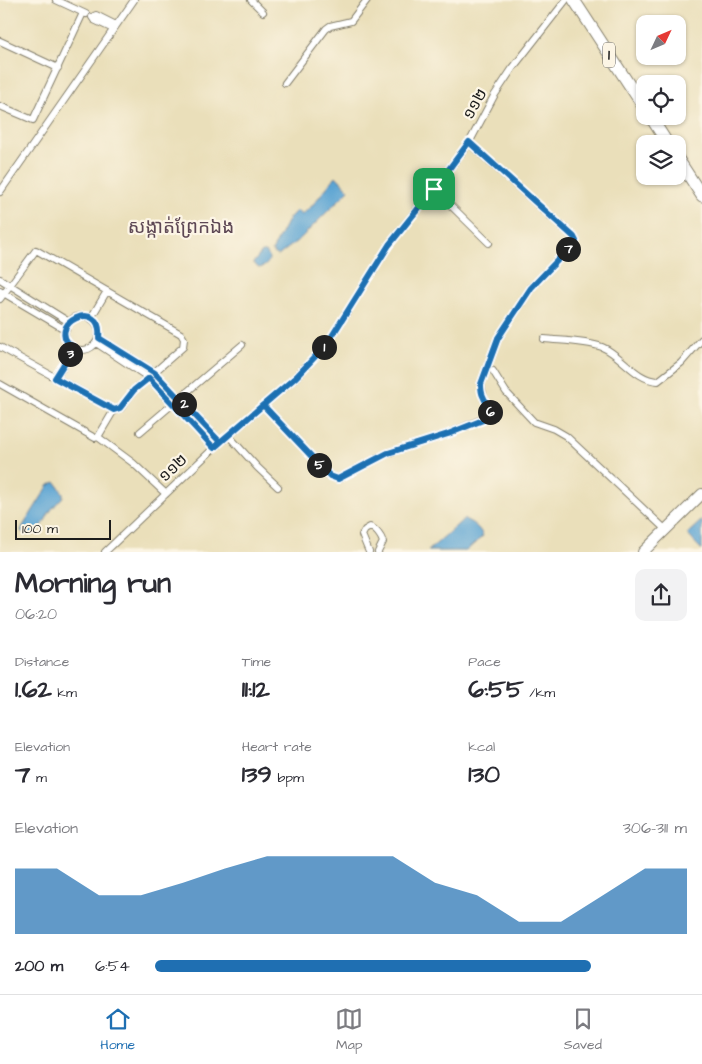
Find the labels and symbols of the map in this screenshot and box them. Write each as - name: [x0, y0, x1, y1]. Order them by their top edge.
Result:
- north arrow: [636, 15, 686, 65]
- road number: 1: [603, 42, 615, 68]
- street label: ១១២: [458, 85, 492, 123]
- pin: [413, 168, 455, 210]
- district label: សង្កាត់ព្រែកឯង: [128, 214, 234, 241]
- pin: 7: [556, 236, 580, 262]
- pin: 1: [312, 334, 336, 360]
- pin: 3: [58, 342, 82, 366]
- pin: 2: [172, 392, 196, 416]
- pin: 6: [478, 400, 502, 424]
- street label: ១១២: [154, 449, 192, 487]
- pin: 5: [306, 452, 332, 478]
- scale bar: [15, 516, 111, 540]

